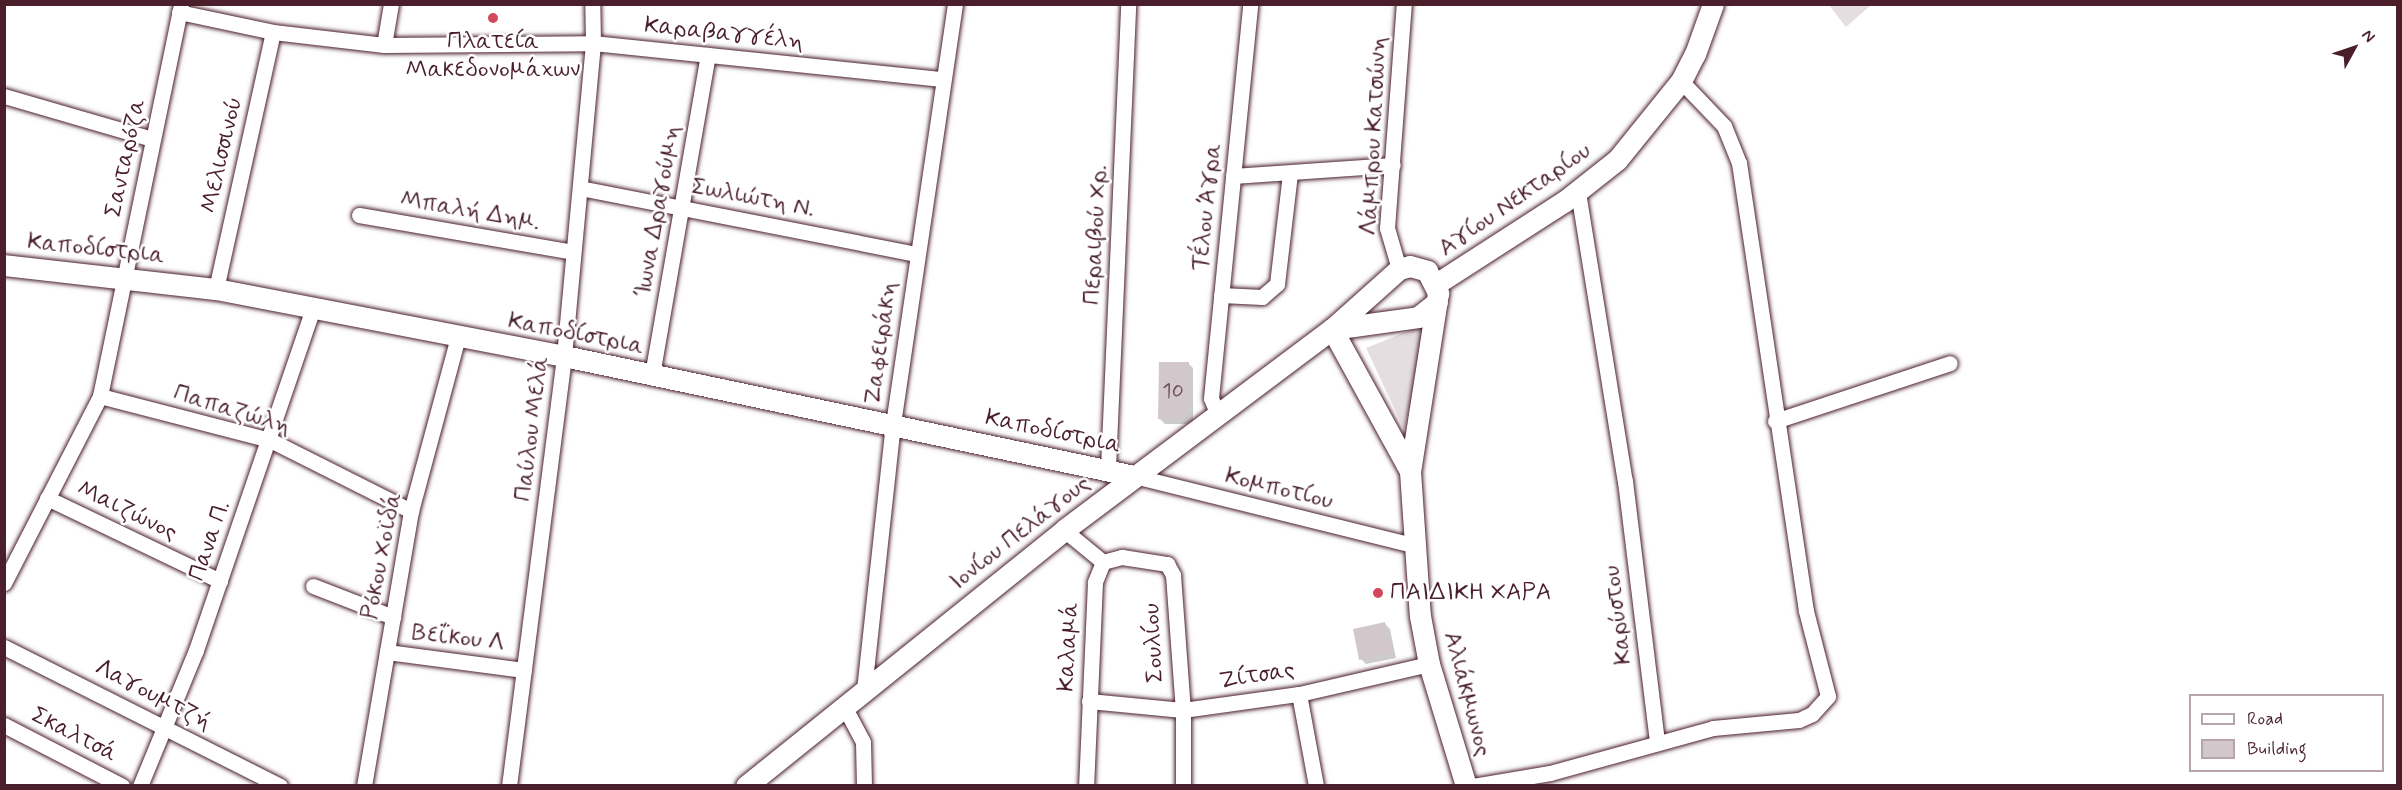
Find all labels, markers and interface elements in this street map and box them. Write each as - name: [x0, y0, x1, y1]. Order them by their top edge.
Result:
- marker: Πλατεία Μακεδονομάχων: [486, 11, 500, 25]
- street label: Καραβαγγέλη: [643, 11, 805, 57]
- north arrow: [2324, 18, 2384, 78]
- text: N: [2357, 25, 2380, 47]
- place label: Πλατεία Μακεδονομάχων: [406, 28, 580, 84]
- street label: Λάμπρου Κατσώνη: [1354, 36, 1394, 236]
- street label: Μελισσινού: [195, 94, 249, 216]
- street label: Σανταρόζα: [99, 96, 153, 220]
- street label: Ίωνα Δραγούμη: [629, 123, 687, 299]
- street label: Αγίου Νεκταρίου: [1433, 137, 1597, 263]
- street label: Τέλου Άγρα: [1186, 142, 1228, 272]
- street label: Περαιβού Χρ.: [1078, 164, 1114, 306]
- street label: Σωλιώτη Ν.: [689, 172, 817, 224]
- street label: Μπαλή Δημ.: [398, 185, 542, 237]
- street label: Καποδίστρια: [26, 227, 166, 271]
- street label: Ζαφειράκη: [858, 280, 904, 406]
- street label: Καποδίστρια: [506, 307, 646, 361]
- street label: Παύλου Μελά: [509, 355, 555, 503]
- house number: 10: [1162, 378, 1184, 404]
- street label: Παπαζώλη: [170, 379, 294, 441]
- street label: Καποδίστρια: [983, 404, 1123, 460]
- street label: Κομποτίου: [1222, 462, 1336, 516]
- street label: Ιονίου Πελάγους: [944, 469, 1096, 597]
- street label: Μαιζώνος: [72, 474, 182, 548]
- street label: Ρόκου Χοϊδά: [356, 490, 408, 622]
- street label: Πανα Π.: [183, 497, 237, 585]
- street label: Καρύστου: [1598, 564, 1638, 666]
- place label: ΠΑΙΔΙΚΗ ΧΑΡΑ: [1390, 579, 1551, 607]
- marker: ΠΑΙΔΙΚΗ ΧΑΡΑ: [1371, 586, 1385, 600]
- street label: Καλαμά: [1052, 602, 1086, 692]
- street label: Σουλίου: [1138, 603, 1170, 683]
- street label: Βεΐκου Λ: [410, 618, 506, 658]
- street label: Αλιάκμωνος: [1437, 628, 1497, 760]
- street label: Λαγουμτζή: [90, 653, 216, 737]
- street label: Ζίτσας: [1217, 656, 1297, 696]
- legend: [2189, 694, 2384, 772]
- street label: Σκαλτσά: [26, 701, 122, 769]
- text: Road: [2247, 707, 2283, 731]
- text: Building: [2247, 737, 2307, 761]

